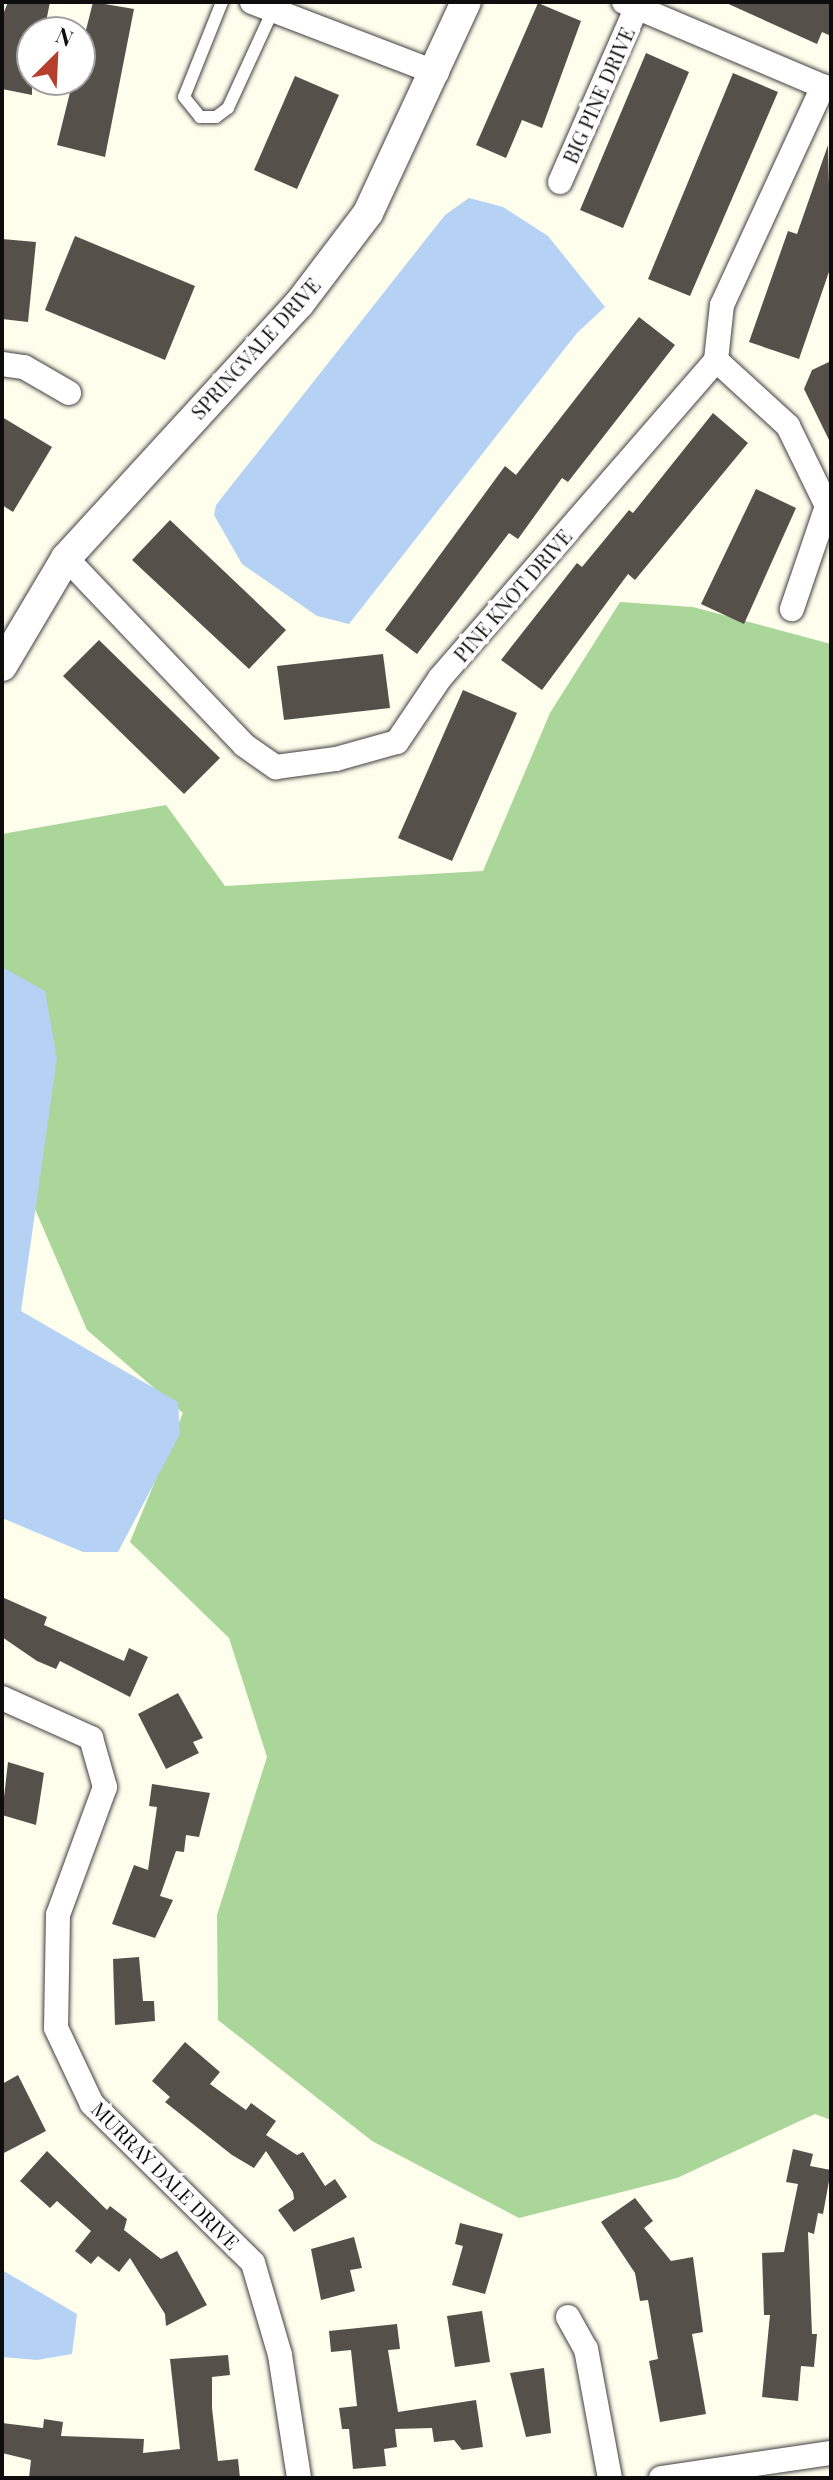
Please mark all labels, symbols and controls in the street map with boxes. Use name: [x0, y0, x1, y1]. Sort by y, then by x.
north arrow: [16, 16, 96, 96]
text: N: [52, 19, 78, 53]
street label: BIG PINE DRIVE: [557, 23, 639, 167]
street label: SPRINGVALE DRIVE: [185, 273, 325, 423]
street label: PINE KNOT DRIVE: [448, 524, 576, 666]
street label: MURRAY DALE DRIVE: [87, 2096, 245, 2254]

